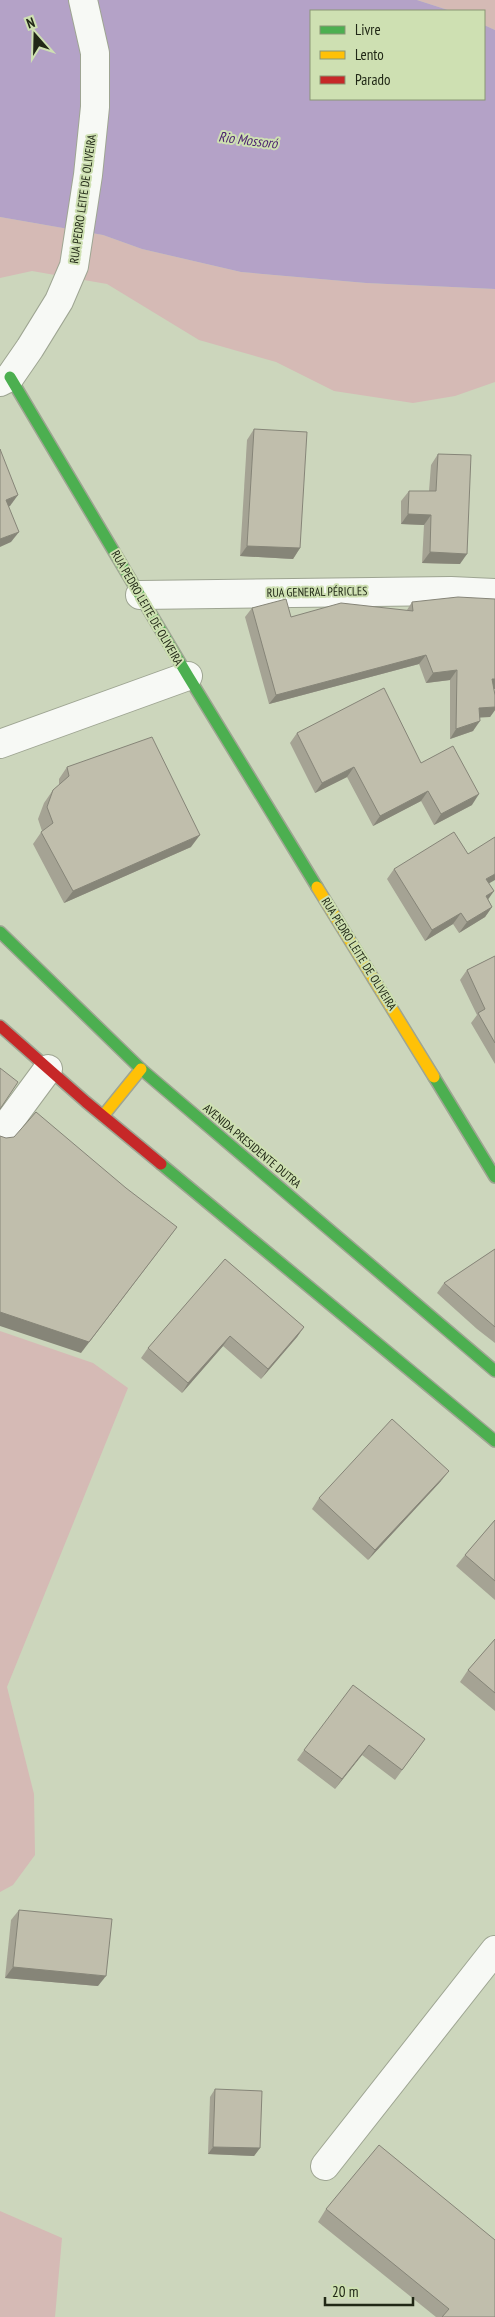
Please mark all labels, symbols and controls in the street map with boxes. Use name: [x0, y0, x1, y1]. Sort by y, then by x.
north arrow: [10, 10, 60, 60]
legend: [310, 10, 485, 100]
text: N: [24, 13, 37, 33]
text: Livre: [355, 20, 381, 39]
text: Lento: [355, 45, 384, 64]
text: Parado: [355, 70, 390, 89]
water label: Rio Mossoró: [218, 127, 279, 153]
street label: RUA PEDRO LEITE DE OLIVEIRA: [66, 133, 99, 264]
street label: RUA PEDRO LEITE DE OLIVEIRA: [108, 548, 187, 668]
street label: RUA GENERAL PÉRICLES: [267, 583, 367, 600]
street label: RUA PEDRO LEITE DE OLIVEIRA: [319, 895, 400, 1013]
street label: AVENIDA PRESIDENTE DUTRA: [200, 1100, 305, 1191]
scale bar: [325, 2274, 412, 2306]
text: 20 m: [332, 2282, 358, 2301]

